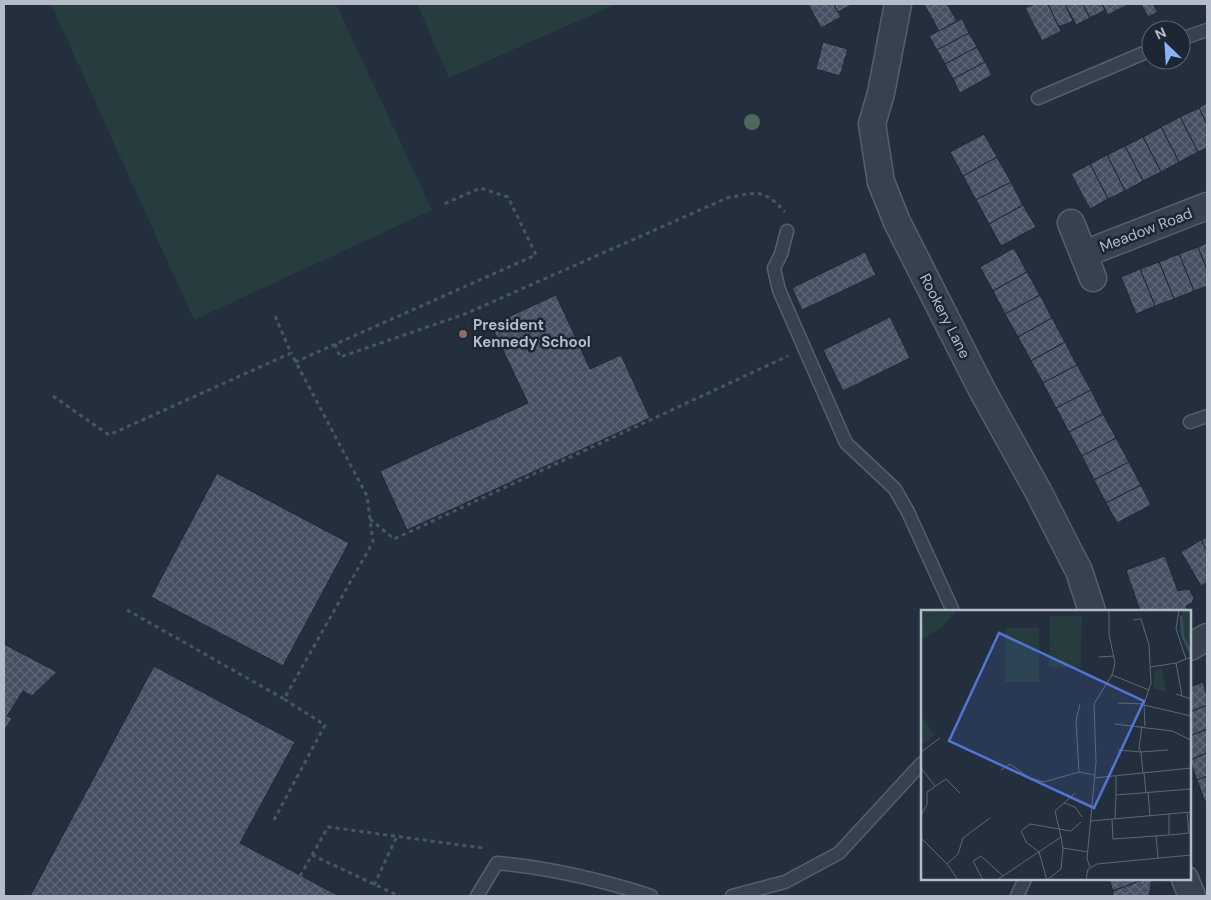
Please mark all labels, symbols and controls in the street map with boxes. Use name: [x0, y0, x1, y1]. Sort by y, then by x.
north arrow: [1141, 20, 1191, 70]
text: N: [1152, 23, 1169, 44]
street label: Meadow Road: [1097, 203, 1195, 257]
street label: Rookery Lane: [915, 270, 975, 362]
place label: President Kennedy School: [473, 315, 591, 352]
marker: President Kennedy School: [457, 328, 469, 340]
inset map: [921, 610, 1191, 880]

